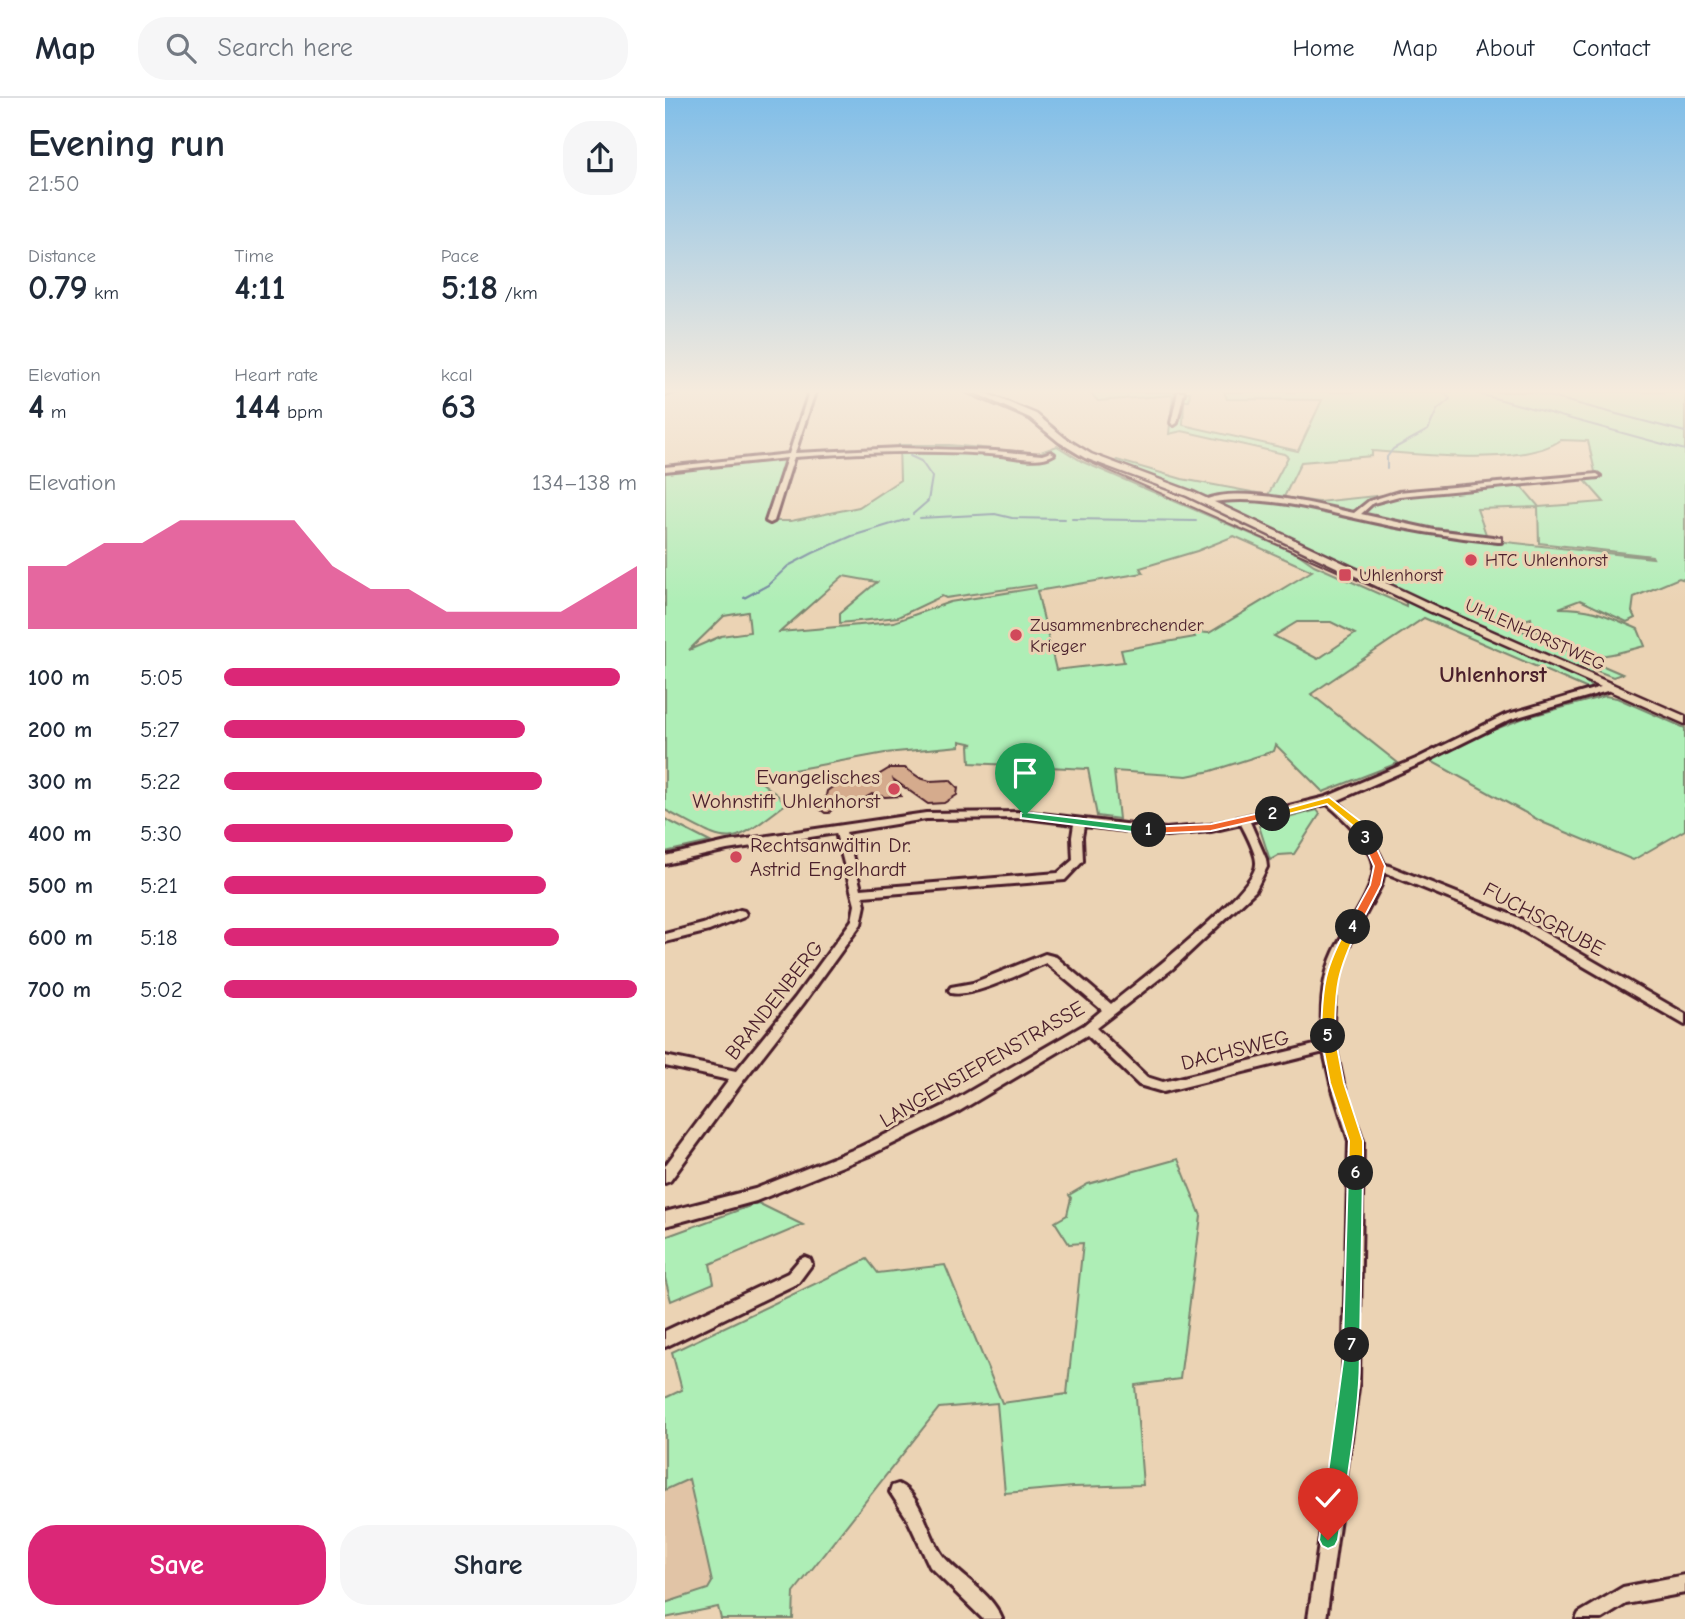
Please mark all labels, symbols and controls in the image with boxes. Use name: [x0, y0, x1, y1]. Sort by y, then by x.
search box: [138, 17, 628, 80]
text: Map: [35, 29, 96, 67]
icon: search: [162, 29, 200, 67]
text: Search here: [218, 33, 353, 63]
text: Home: [1293, 34, 1354, 62]
text: Map: [1392, 34, 1438, 62]
text: About: [1476, 34, 1534, 62]
text: Contact: [1572, 34, 1650, 62]
button: share: [563, 121, 637, 195]
text: Evening run: [28, 122, 225, 166]
text: 21:50: [28, 170, 80, 197]
text: Distance: [28, 245, 96, 267]
text: Time: [234, 245, 274, 267]
text: Pace: [441, 245, 479, 267]
text: 0.79: [28, 267, 88, 308]
text: 4:11: [234, 267, 286, 308]
text: 5:18: [441, 267, 498, 308]
text: km: [88, 282, 119, 304]
text: /km: [498, 282, 538, 304]
text: Elevation: [28, 364, 101, 386]
text: Heart rate: [234, 364, 318, 386]
text: kcal: [441, 364, 473, 386]
text: 4: [28, 386, 44, 427]
text: 144: [234, 386, 281, 427]
text: 63: [441, 386, 476, 427]
text: m: [44, 401, 66, 423]
text: bpm: [281, 401, 323, 423]
text: Elevation: [28, 469, 116, 496]
text: 134–138 m: [532, 469, 637, 496]
place label: HTC Uhlenhorst: [1485, 550, 1608, 571]
marker: HTC Uhlenhorst: [1463, 552, 1479, 568]
place label: Uhlenhorst: [1359, 565, 1444, 586]
marker: Uhlenhorst: [1337, 567, 1353, 583]
street label: UHLENHORSTWEG: [1462, 595, 1608, 675]
place label: Zusammenbrechender Krieger: [1030, 615, 1204, 657]
marker: Zusammenbrechender Krieger: [1008, 627, 1024, 643]
district label: Uhlenhorst: [1439, 661, 1547, 688]
text: 100 m: [28, 664, 90, 691]
text: 5:05: [140, 664, 183, 691]
text: 200 m: [28, 716, 92, 743]
text: 5:27: [140, 716, 180, 743]
pin: [995, 743, 1055, 815]
icon: arrive: [1006, 754, 1044, 792]
place label: Evangelisches Wohnstift Uhlenhorst: [692, 765, 881, 813]
text: 300 m: [28, 768, 92, 795]
text: 5:22: [140, 768, 181, 795]
marker: Evangelisches Wohnstift Uhlenhorst: [886, 781, 902, 797]
pin: 2: [1255, 796, 1291, 832]
text: 2: [1268, 802, 1277, 824]
pin: 1: [1131, 812, 1167, 848]
text: 1: [1145, 818, 1152, 840]
text: 400 m: [28, 820, 92, 847]
text: 5:30: [140, 820, 182, 847]
pin: 3: [1349, 820, 1383, 856]
text: 3: [1361, 826, 1370, 848]
place label: Rechtsanwältin Dr. Astrid Engelhardt: [750, 833, 911, 881]
marker: Rechtsanwältin Dr. Astrid Engelhardt: [728, 849, 744, 865]
text: 500 m: [28, 872, 93, 899]
text: 5:21: [140, 872, 178, 899]
street label: FUCHSGRUBE: [1479, 877, 1609, 961]
pin: 4: [1335, 910, 1371, 944]
text: 4: [1348, 915, 1357, 937]
text: 600 m: [28, 924, 93, 951]
text: 5:18: [140, 924, 178, 951]
street label: BRANDENBERG: [720, 936, 828, 1064]
text: 700 m: [28, 976, 91, 1003]
text: 5:02: [140, 976, 183, 1003]
street label: LANGENSIEPENSTRASSE: [876, 996, 1088, 1132]
pin: 5: [1311, 1018, 1345, 1054]
text: 5: [1322, 1024, 1333, 1046]
street label: DACHSWEG: [1178, 1025, 1292, 1075]
pin: 6: [1339, 1156, 1373, 1190]
text: 6: [1351, 1161, 1360, 1183]
pin: 7: [1335, 1328, 1369, 1362]
text: 7: [1347, 1333, 1356, 1355]
pin: [1298, 1468, 1358, 1540]
icon: check: [1309, 1479, 1347, 1517]
button: Save: [28, 1525, 326, 1605]
button: Share: [340, 1525, 637, 1605]

